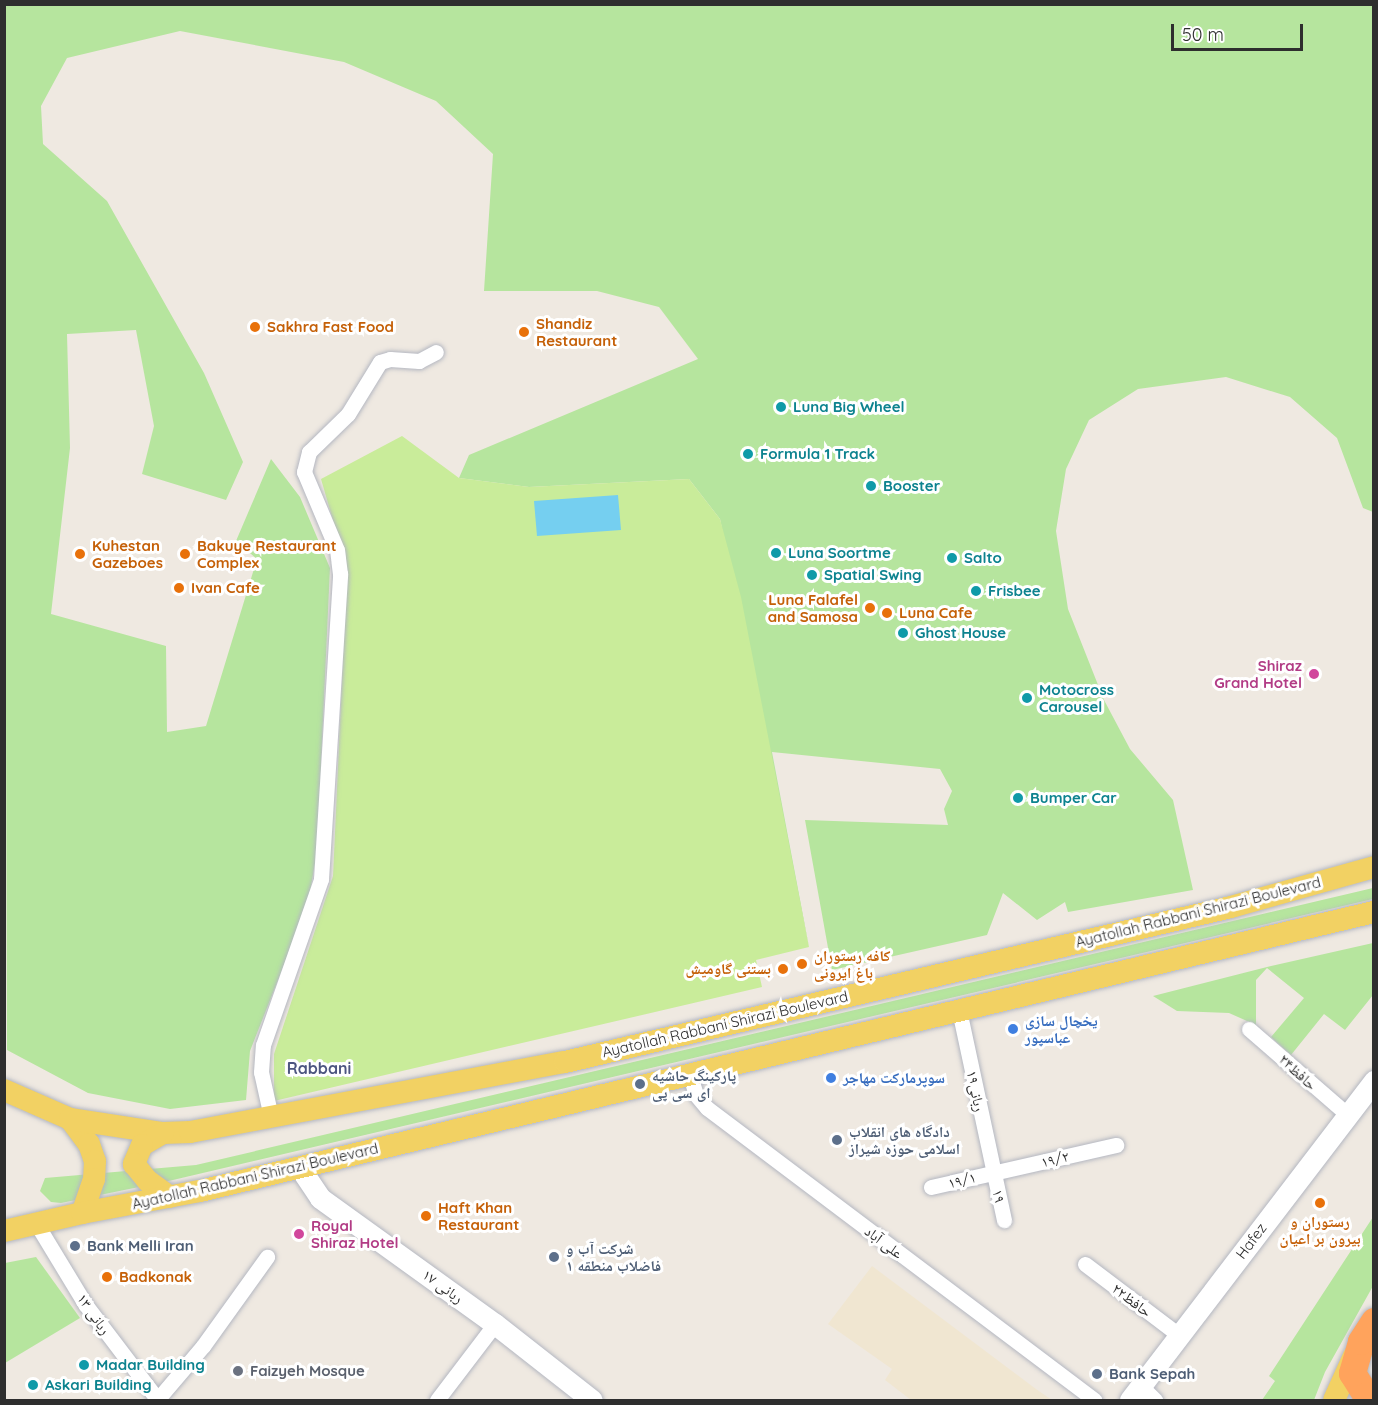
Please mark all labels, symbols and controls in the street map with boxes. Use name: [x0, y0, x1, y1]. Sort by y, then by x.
scale bar: [1174, 12, 1306, 50]
text: 50 m: [1182, 23, 1224, 46]
place label: Shandiz Restaurant: [536, 314, 617, 349]
place label: Sakhra Fast Food: [267, 318, 394, 336]
marker: Sakhra Fast Food: [248, 320, 262, 334]
marker: Shandiz Restaurant: [517, 325, 531, 339]
place label: Luna Big Wheel: [793, 398, 905, 416]
marker: Luna Big Wheel: [774, 400, 788, 414]
place label: Formula 1 Track: [760, 445, 875, 463]
marker: Formula 1 Track: [741, 447, 755, 461]
place label: Booster: [883, 477, 940, 495]
marker: Booster: [864, 479, 878, 493]
place label: Kuhestan Gazeboes: [92, 536, 163, 571]
place label: Bakuye Restaurant Complex: [197, 536, 337, 571]
place label: Luna Soortme: [788, 544, 891, 562]
marker: Luna Soortme: [769, 546, 783, 560]
marker: Kuhestan Gazeboes: [73, 547, 87, 561]
marker: Bakuye Restaurant Complex: [178, 547, 192, 561]
place label: Salto: [964, 549, 1002, 567]
marker: Salto: [945, 551, 959, 565]
place label: Spatial Swing: [824, 566, 922, 584]
marker: Spatial Swing: [805, 568, 819, 582]
place label: Ivan Cafe: [191, 579, 260, 597]
marker: Ivan Cafe: [172, 581, 186, 595]
place label: Frisbee: [988, 582, 1041, 600]
marker: Frisbee: [969, 584, 983, 598]
place label: Luna Falafel and Samosa: [768, 590, 858, 625]
marker: Luna Falafel and Samosa: [863, 601, 877, 615]
place label: Luna Cafe: [899, 604, 973, 622]
marker: Luna Cafe: [880, 606, 894, 620]
place label: Ghost House: [915, 624, 1006, 642]
marker: Ghost House: [896, 626, 910, 640]
place label: Shiraz Grand Hotel: [1214, 656, 1302, 691]
marker: Shiraz Grand Hotel: [1307, 667, 1321, 681]
place label: Motocross Carousel: [1039, 680, 1114, 715]
marker: Motocross Carousel: [1020, 691, 1034, 705]
place label: Bumper Car: [1030, 789, 1117, 807]
marker: Bumper Car: [1011, 791, 1025, 805]
street label: Ayatollah Rabbani Shirazi Boulevard: [1074, 873, 1322, 951]
place label: کافه رستوران باغ ایرونی: [814, 946, 890, 981]
marker: کافه رستوران باغ ایرونی: [795, 957, 809, 971]
place label: بستنی گاومیش: [686, 960, 771, 978]
marker: بستنی گاومیش: [776, 962, 790, 976]
street label: Ayatollah Rabbani Shirazi Boulevard: [600, 987, 850, 1061]
place label: یخچال سازی عباسپور: [1025, 1011, 1098, 1046]
marker: یخچال سازی عباسپور: [1006, 1022, 1020, 1036]
street label: حافظ۲۴: [1275, 1050, 1321, 1094]
district label: Rabbani: [287, 1058, 351, 1078]
place label: پارکینگ حاشیه ای سی پی: [652, 1066, 736, 1101]
place label: سوپرمارکت مهاجر: [843, 1069, 945, 1087]
street label: ربانی۱۹: [963, 1069, 989, 1113]
marker: سوپرمارکت مهاجر: [824, 1071, 838, 1085]
marker: پارکینگ حاشیه ای سی پی: [633, 1077, 647, 1091]
place label: دادگاه های انقلاب اسلامی حوزه شیراز: [849, 1122, 960, 1157]
marker: دادگاه های انقلاب اسلامی حوزه شیراز: [830, 1133, 844, 1147]
street label: Ayatollah Rabbani Shirazi Boulevard: [130, 1139, 380, 1213]
street label: ۱۹/۲: [1039, 1147, 1071, 1171]
street label: ۱۹/۱: [946, 1168, 978, 1192]
street label: ۱۹: [989, 1188, 1009, 1204]
marker: رستوران و بیرون بر اعيان: [1313, 1196, 1327, 1210]
place label: Haft Khan Restaurant: [438, 1198, 519, 1233]
marker: Haft Khan Restaurant: [419, 1209, 433, 1223]
place label: رستوران و بیرون بر اعيان: [1279, 1212, 1361, 1247]
place label: Royal Shiraz Hotel: [311, 1216, 399, 1251]
street label: Hafez: [1232, 1219, 1270, 1263]
street label: علی آباد: [861, 1222, 907, 1262]
marker: Royal Shiraz Hotel: [292, 1227, 306, 1241]
place label: Bank Melli Iran: [87, 1237, 194, 1255]
marker: Bank Melli Iran: [68, 1239, 82, 1253]
place label: شرکت آب و فاضلاب منطقه ۱: [566, 1239, 661, 1274]
marker: شرکت آب و فاضلاب منطقه ۱: [547, 1250, 561, 1264]
street label: ربانی ۱۷: [419, 1265, 467, 1307]
place label: Badkonak: [119, 1268, 192, 1286]
marker: Badkonak: [100, 1270, 114, 1284]
street label: حافظ۲۲: [1109, 1279, 1155, 1321]
street label: ربانی ۱۳: [74, 1290, 114, 1338]
place label: Madar Building: [96, 1356, 205, 1374]
marker: Madar Building: [77, 1358, 91, 1372]
place label: Faizyeh Mosque: [250, 1362, 365, 1380]
marker: Faizyeh Mosque: [231, 1364, 245, 1378]
place label: Bank Sepah: [1109, 1365, 1195, 1383]
marker: Bank Sepah: [1090, 1367, 1104, 1381]
place label: Askari Building: [45, 1376, 151, 1394]
marker: Askari Building: [26, 1378, 40, 1392]

